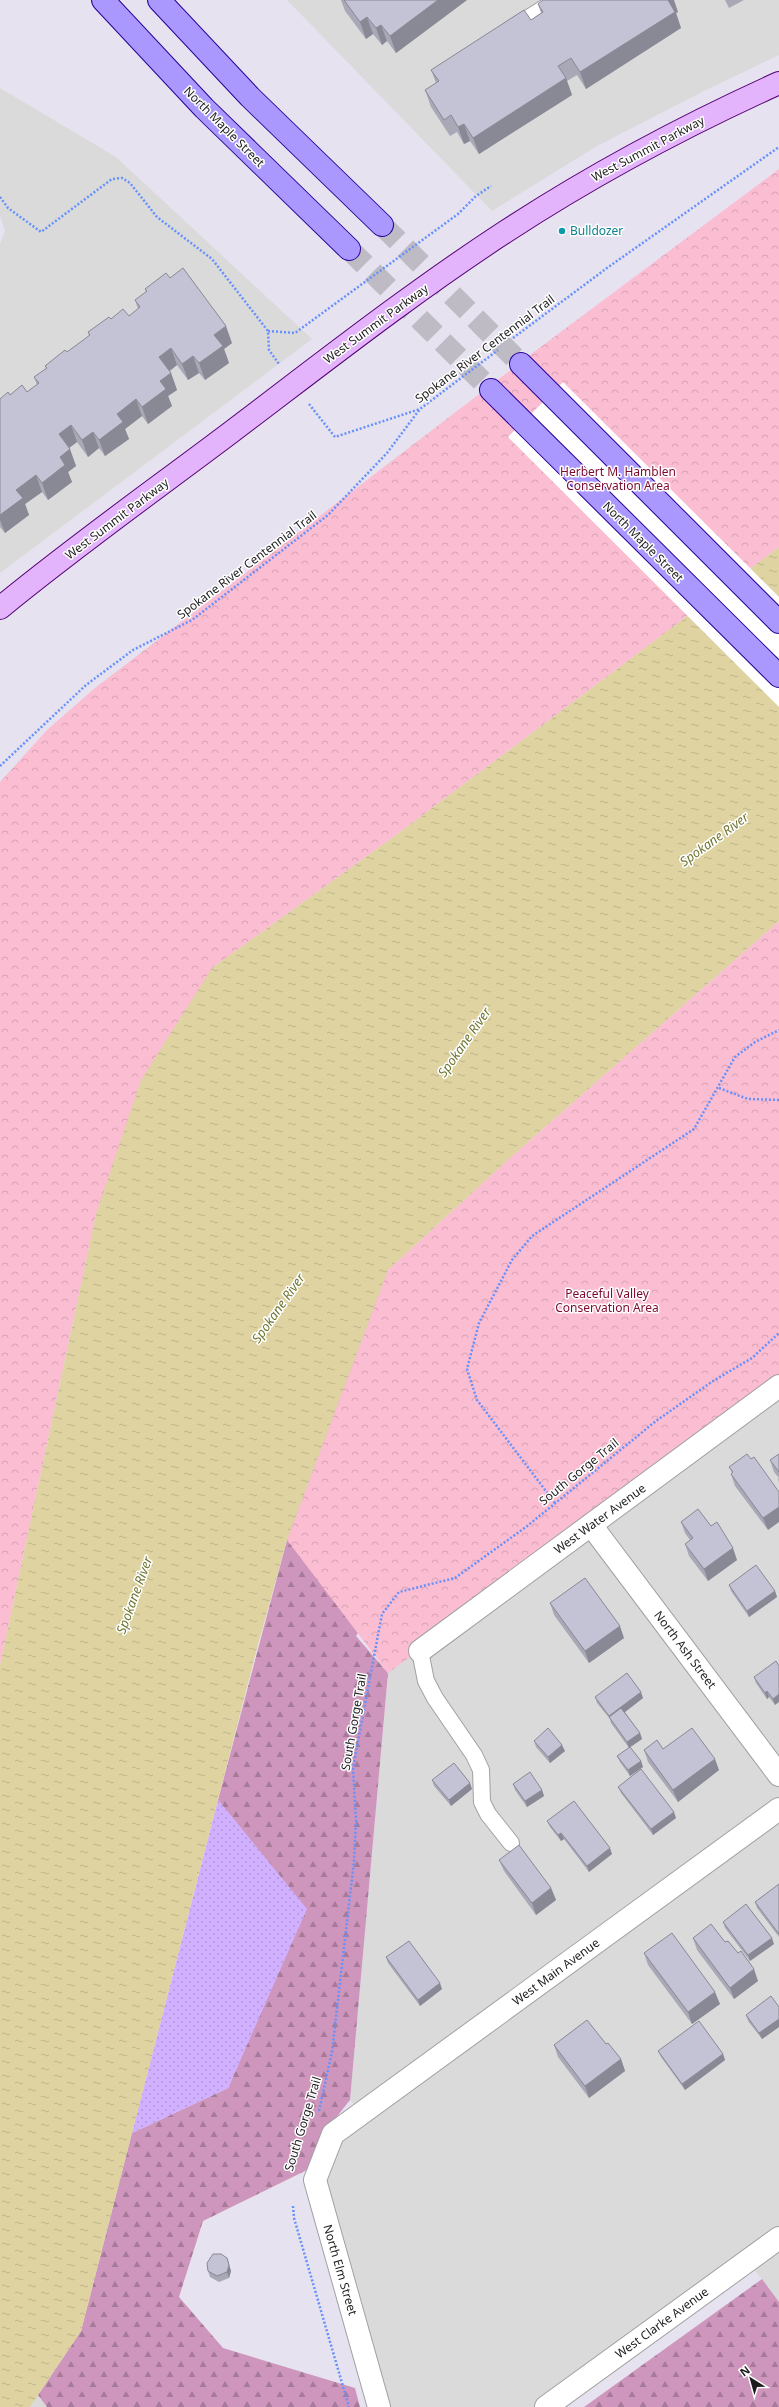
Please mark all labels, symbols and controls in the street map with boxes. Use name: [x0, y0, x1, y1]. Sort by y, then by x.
street label: North Maple Street: [180, 83, 269, 171]
street label: West Summit Parkway: [588, 111, 708, 186]
place label: Bulldozer: [570, 222, 623, 239]
marker: Bulldozer: [557, 226, 567, 236]
street label: West Summit Parkway: [320, 279, 432, 367]
street label: Spokane River Centennial Trail: [411, 290, 558, 407]
park label: Herbert M. Hamblen Conservation Area: [560, 463, 676, 494]
street label: West Summit Parkway: [61, 474, 173, 563]
street label: North Maple Street: [599, 498, 688, 586]
street label: Spokane River Centennial Trail: [173, 506, 320, 623]
water label: Spokane River: [676, 807, 753, 870]
water label: Spokane River: [433, 1003, 495, 1080]
water label: Spokane River: [247, 1269, 309, 1346]
park label: Peaceful Valley Conservation Area: [555, 1285, 659, 1316]
street label: South Gorge Trail: [535, 1434, 622, 1509]
street label: West Water Avenue: [550, 1479, 649, 1558]
water label: Spokane River: [112, 1553, 157, 1636]
street label: North Ash Street: [650, 1607, 721, 1693]
street label: South Gorge Trail: [337, 1672, 370, 1772]
street label: West Main Avenue: [509, 1934, 603, 2009]
street label: South Gorge Trail: [280, 2075, 325, 2173]
street label: North Elm Street: [319, 2222, 362, 2318]
street label: West Clarke Avenue: [612, 2283, 712, 2362]
north arrow: [731, 2359, 771, 2399]
text: N: [737, 2362, 753, 2379]

